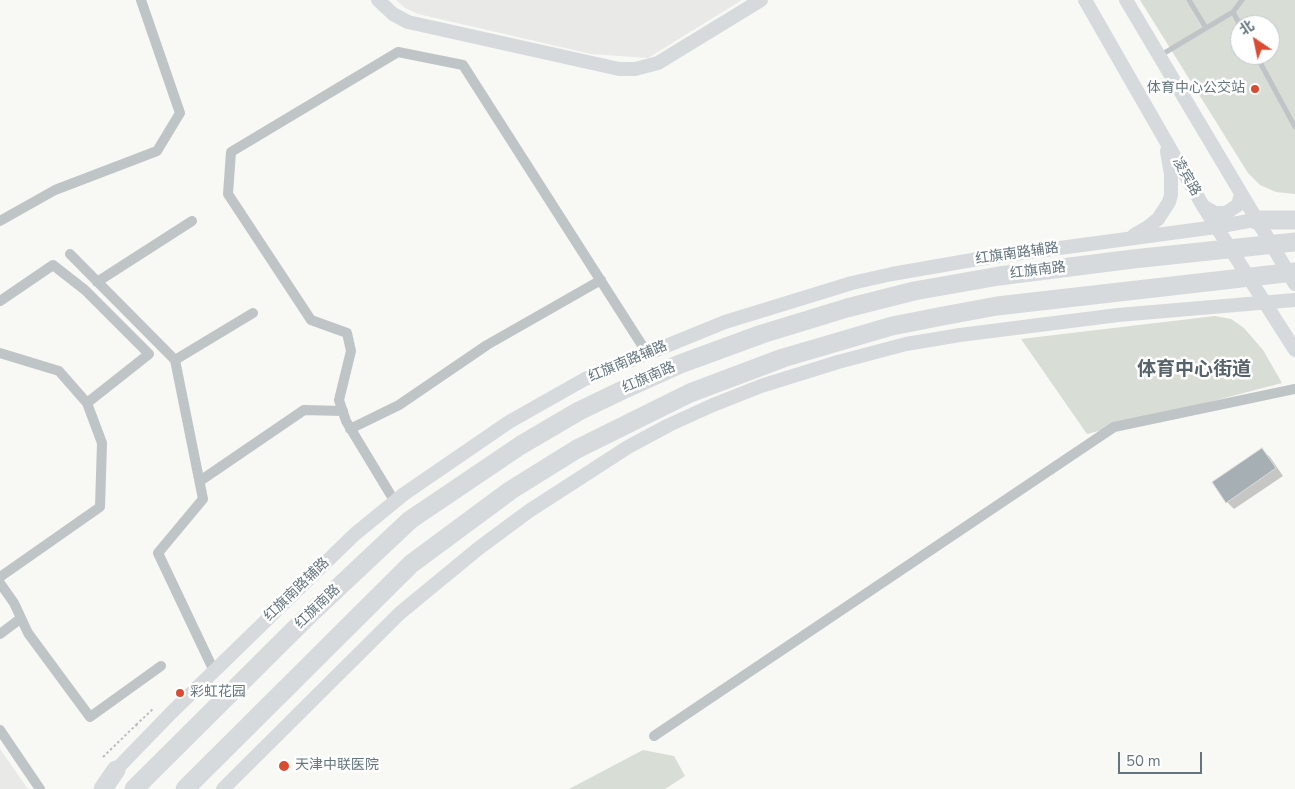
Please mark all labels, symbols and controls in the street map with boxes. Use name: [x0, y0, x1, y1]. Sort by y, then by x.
north arrow: [1230, 15, 1280, 65]
text: 北: [1236, 16, 1258, 40]
place label: 体育中心公交站: [1147, 81, 1245, 97]
marker: 体育中心公交站: [1249, 83, 1261, 95]
street label: 凌宾路: [1168, 155, 1204, 199]
street label: 红旗南路辅路: [974, 240, 1060, 268]
street label: 红旗南路: [1009, 259, 1067, 283]
street label: 红旗南路辅路: [586, 338, 670, 386]
street label: 红旗南路: [620, 359, 678, 397]
district label: 体育中心街道: [1137, 359, 1251, 381]
street label: 红旗南路辅路: [261, 555, 333, 625]
street label: 红旗南路: [292, 582, 344, 632]
place label: 彩虹花园: [190, 685, 246, 701]
marker: 彩虹花园: [174, 687, 186, 699]
scale bar: [1120, 742, 1204, 774]
text: 50 m: [1126, 751, 1161, 771]
place label: 天津中联医院: [295, 758, 379, 774]
marker: 天津中联医院: [277, 759, 291, 773]

